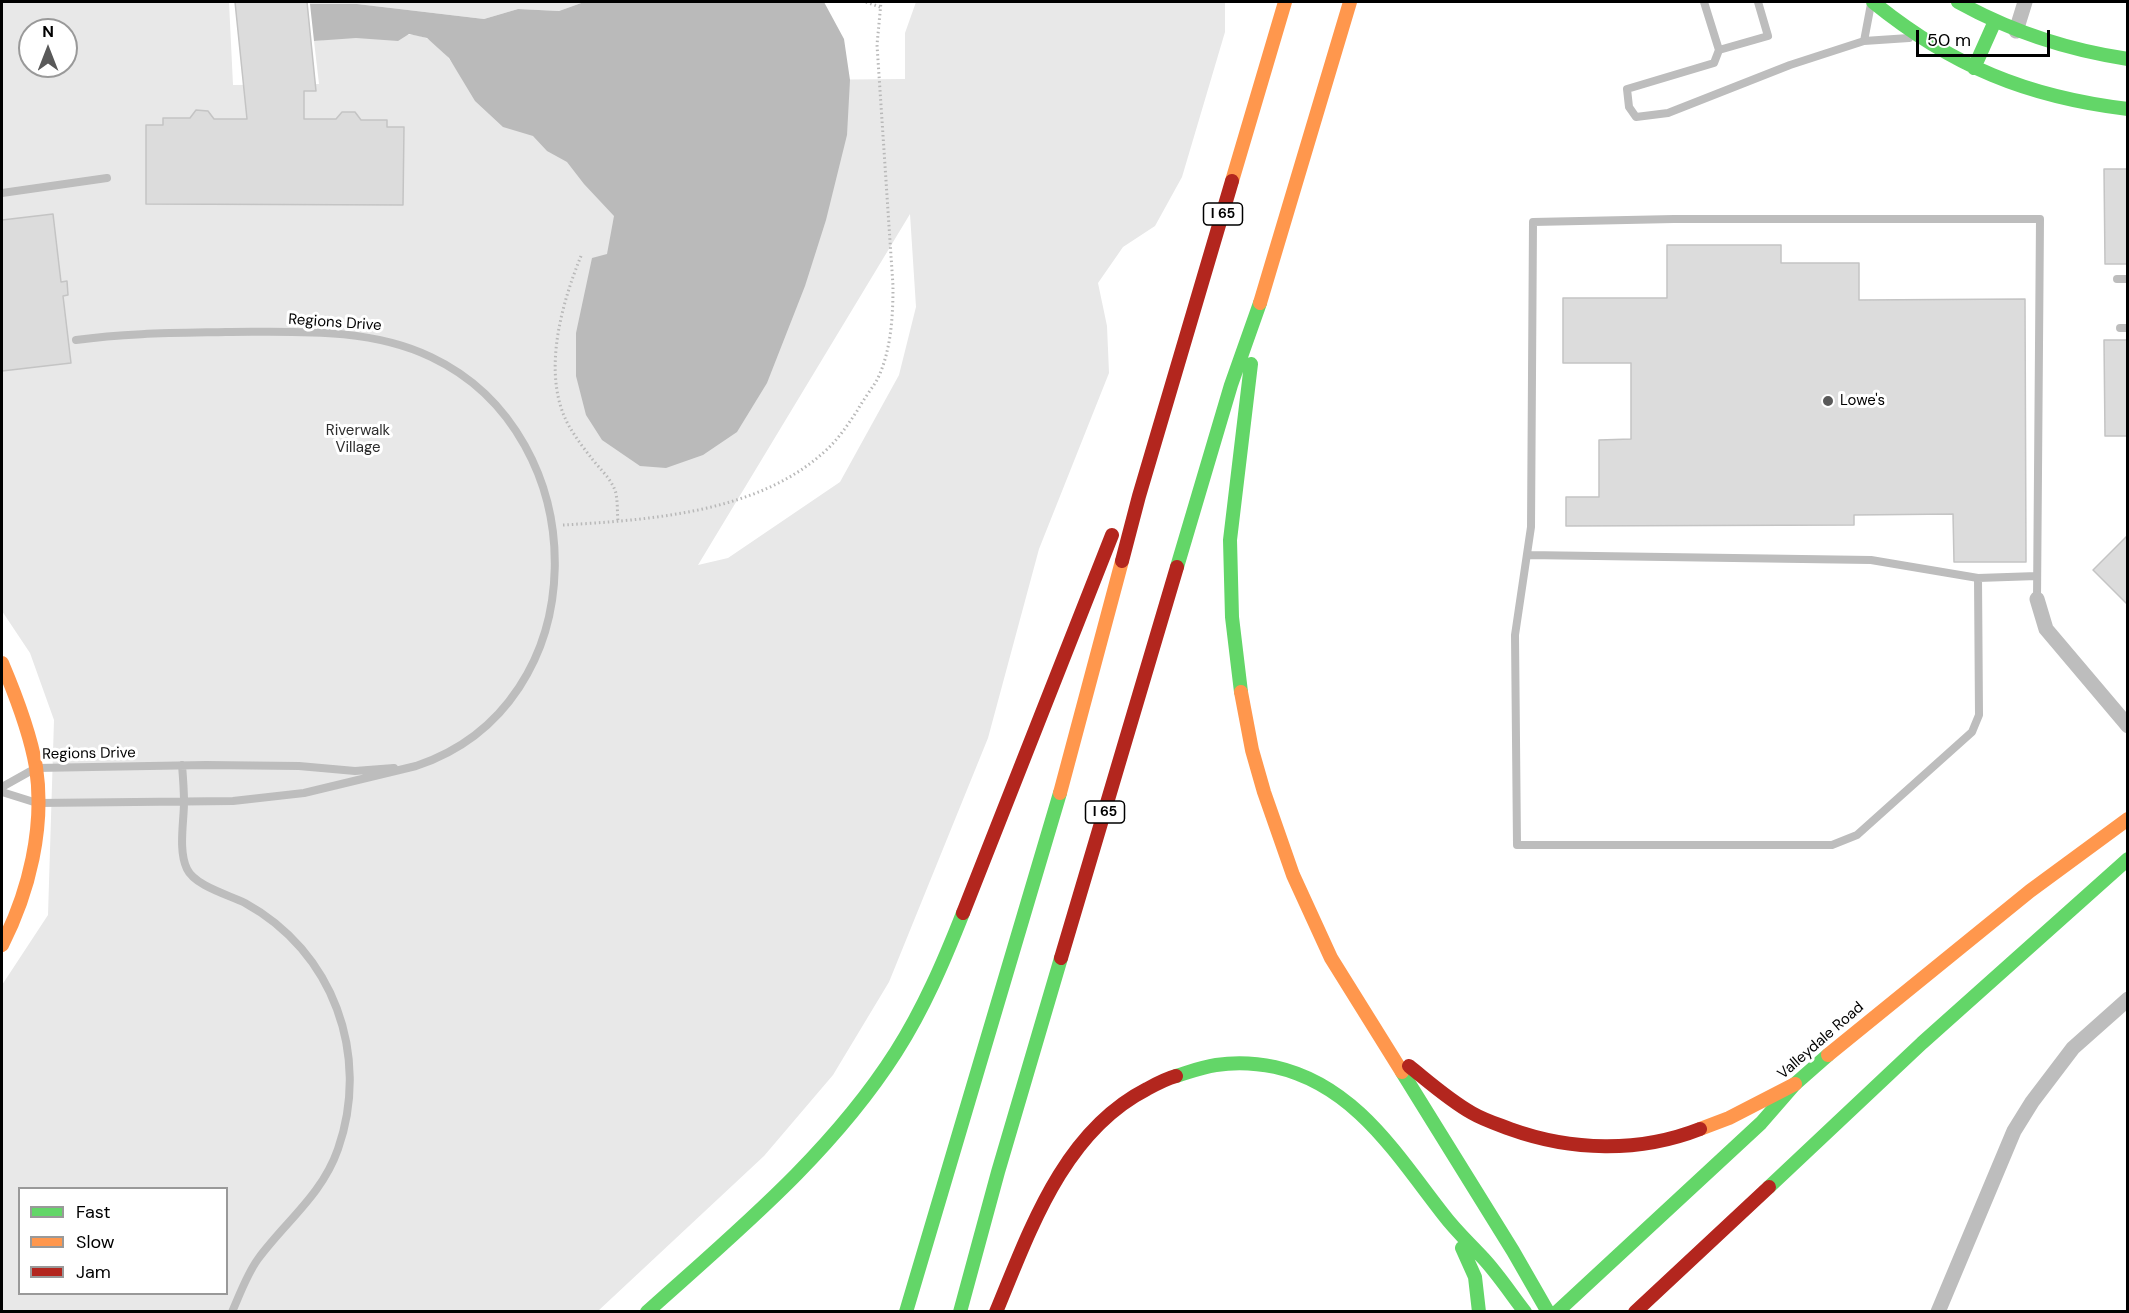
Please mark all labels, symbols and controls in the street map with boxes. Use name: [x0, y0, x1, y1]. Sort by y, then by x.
north arrow: [18, 18, 78, 78]
scale bar: [1919, 18, 2052, 56]
text: N: [42, 21, 54, 42]
text: 50 m: [1927, 28, 1971, 52]
road number: I 65: [1204, 203, 1242, 225]
street label: Regions Drive: [288, 311, 382, 335]
place label: Lowe's: [1840, 392, 1885, 410]
marker: Lowe's: [1821, 394, 1835, 408]
park label: Riverwalk Village: [326, 422, 390, 457]
street label: Regions Drive: [42, 744, 136, 764]
road number: I 65: [1086, 801, 1124, 823]
street label: Valleydale Road: [1774, 999, 1868, 1083]
legend: [18, 1187, 228, 1295]
text: Fast: [76, 1200, 111, 1224]
text: Slow: [76, 1230, 115, 1254]
text: Jam: [76, 1260, 111, 1284]

